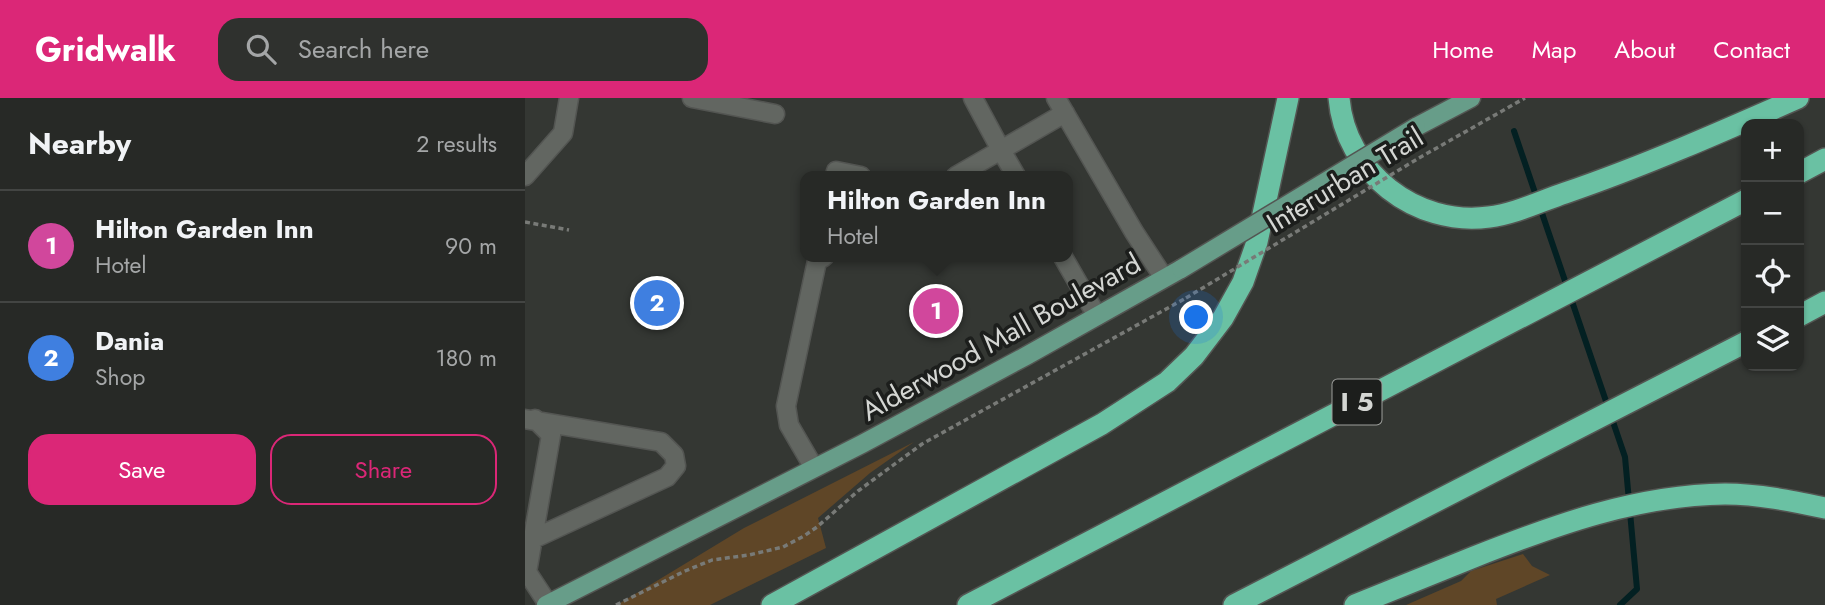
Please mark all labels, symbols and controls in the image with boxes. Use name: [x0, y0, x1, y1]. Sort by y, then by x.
search box: [218, 18, 708, 81]
text: Gridwalk: [35, 26, 176, 73]
icon: search: [242, 30, 280, 68]
text: Search here: [298, 30, 429, 68]
text: Home: [1432, 32, 1494, 67]
text: Map: [1532, 32, 1576, 67]
text: About: [1614, 32, 1675, 67]
text: Contact: [1713, 32, 1790, 67]
street label: Interurban Trail: [1259, 117, 1431, 243]
map controls: [1741, 119, 1804, 371]
button: +: [1741, 119, 1804, 182]
text: Nearby: [28, 122, 131, 165]
text: 2 results: [416, 127, 497, 161]
popup: [800, 171, 1073, 262]
text: Hilton Garden Inn: [827, 181, 1046, 219]
button: −: [1741, 182, 1804, 245]
text: Hilton Garden Inn: [95, 210, 314, 248]
text: Hotel: [827, 219, 879, 253]
text: 1: [45, 229, 57, 263]
text: 90 m: [445, 229, 497, 263]
street label: Alderwood Mall Boulevard: [854, 243, 1148, 431]
button: locate: [1741, 245, 1804, 308]
text: Hotel: [95, 248, 147, 282]
pin: 2: [634, 277, 680, 329]
pin: 1: [913, 285, 959, 337]
your location: [1179, 300, 1213, 334]
button: layers: [1741, 308, 1804, 371]
text: Dania: [95, 322, 164, 360]
text: 2: [43, 341, 59, 375]
text: 180 m: [435, 341, 497, 375]
text: Shop: [95, 360, 145, 394]
road number: I 5: [1333, 380, 1381, 424]
button: Save: [28, 434, 256, 505]
button: Share: [270, 434, 497, 505]

